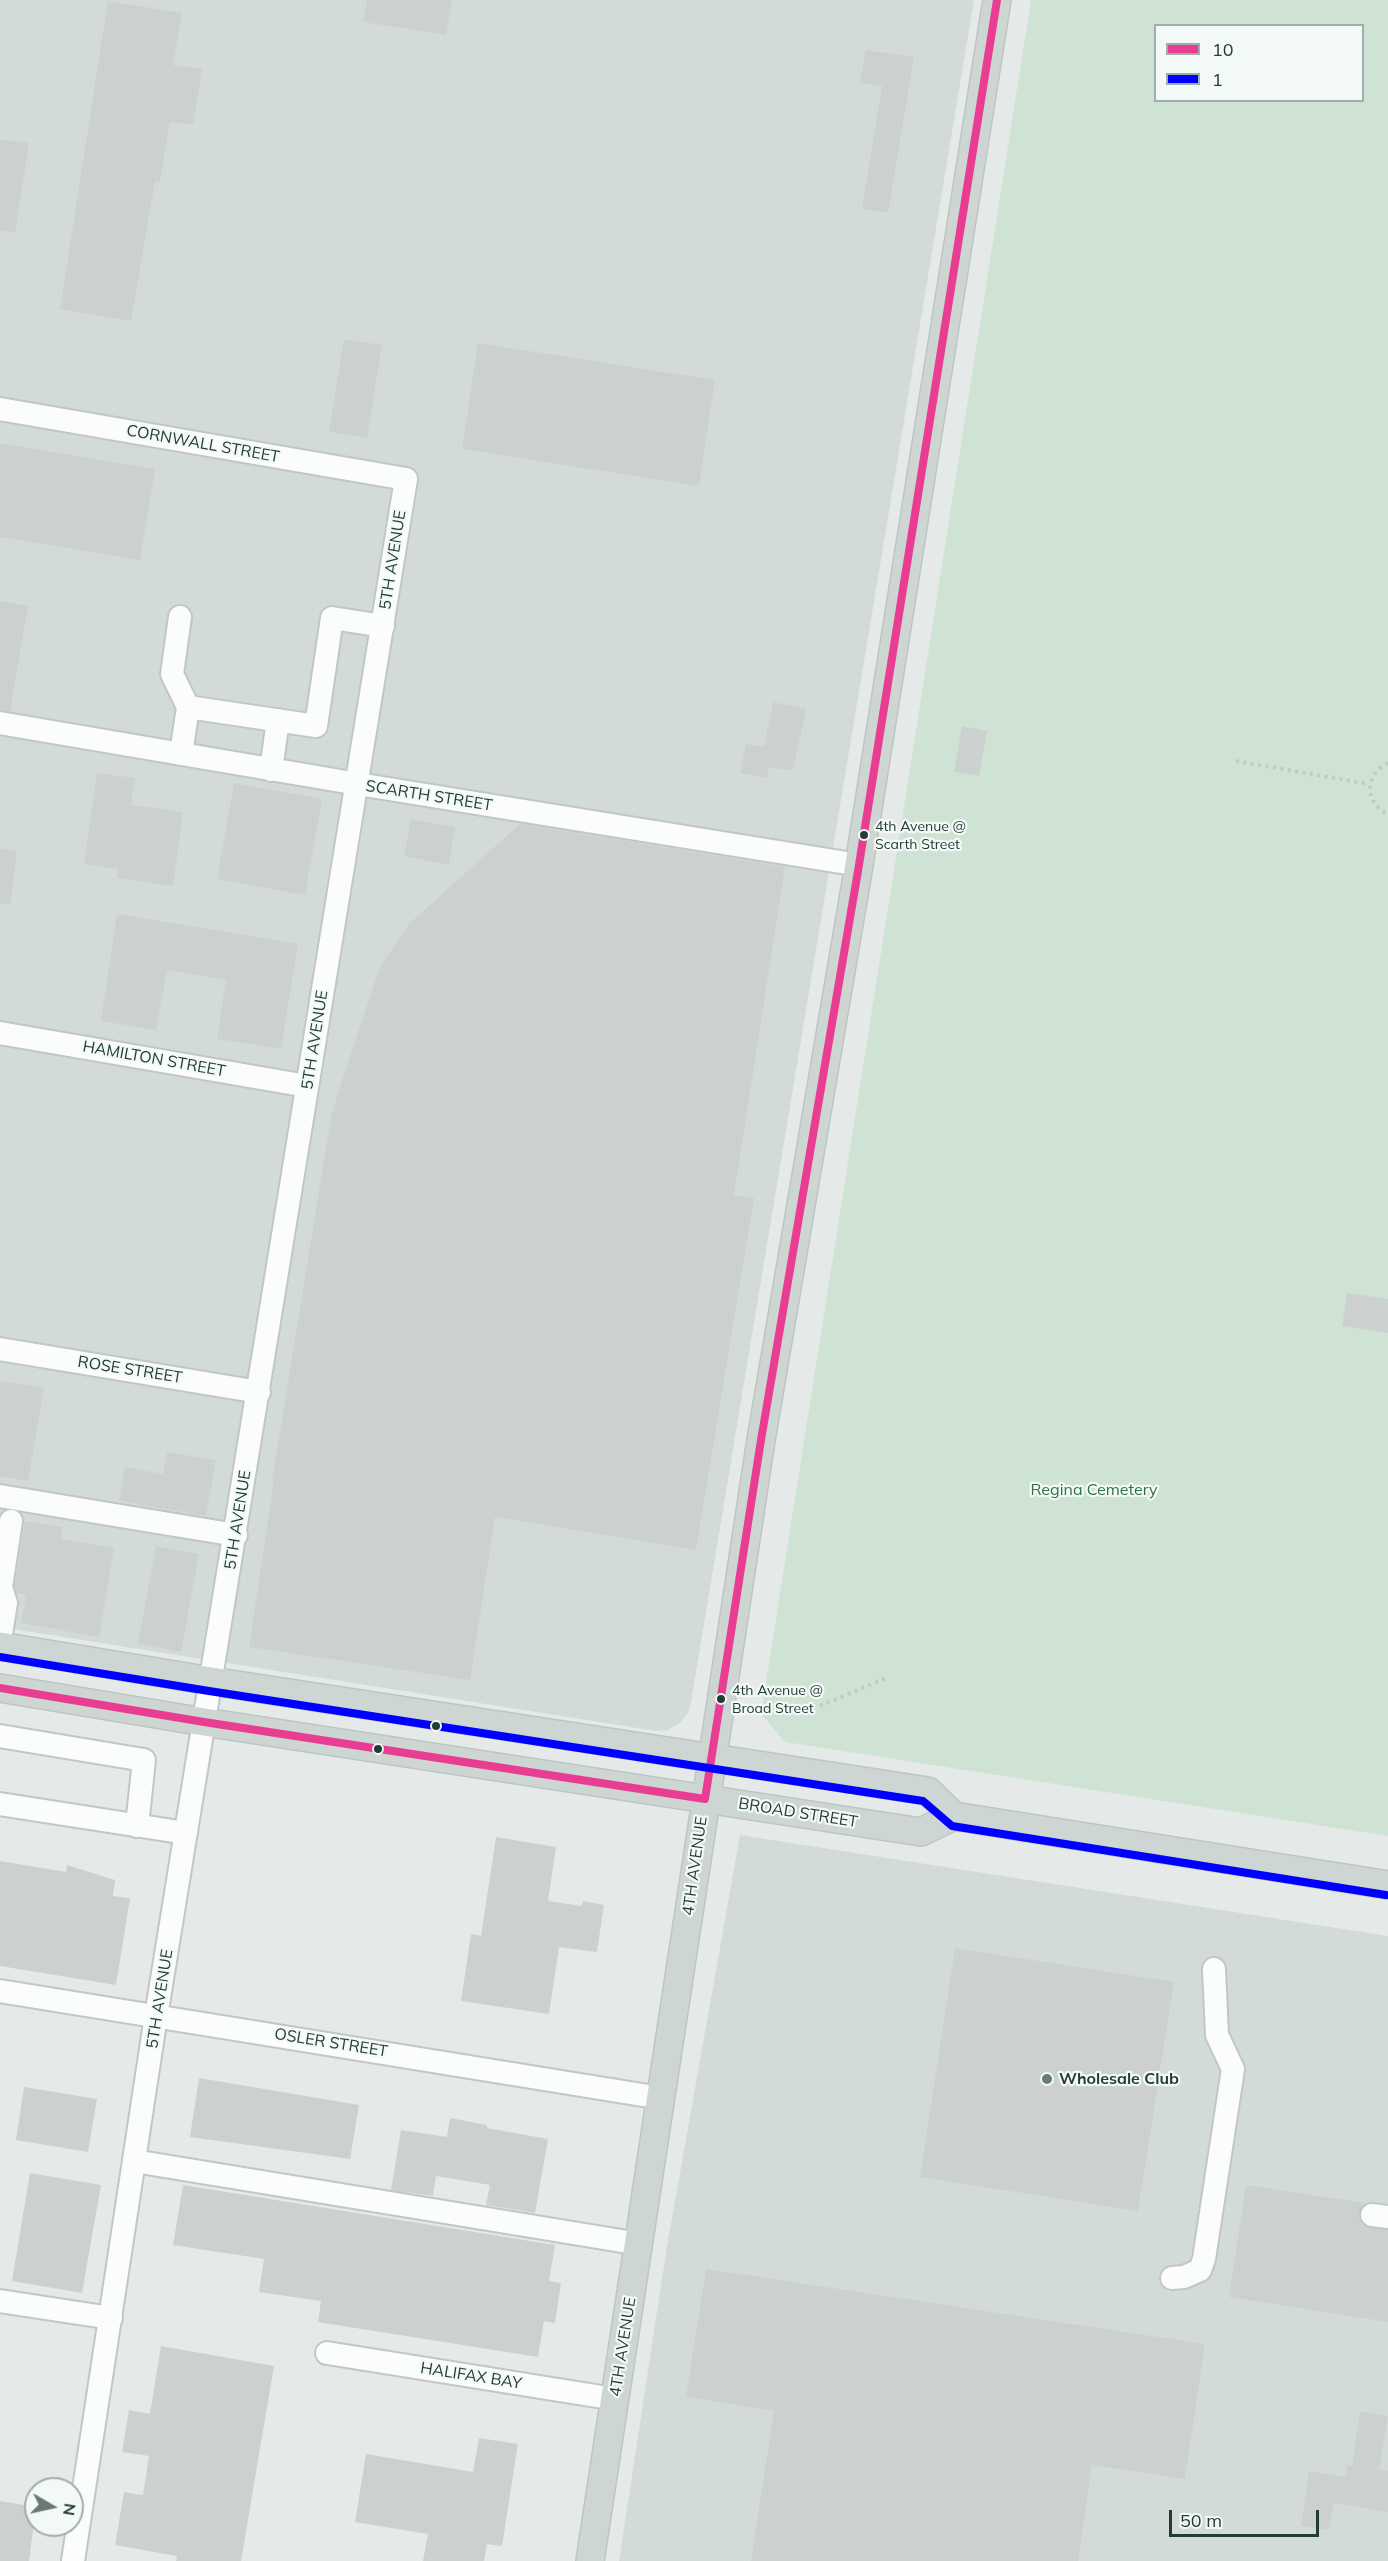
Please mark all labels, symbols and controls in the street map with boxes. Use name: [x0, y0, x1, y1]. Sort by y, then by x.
legend: [1154, 24, 1364, 102]
text: 10: [1212, 38, 1234, 61]
text: 1: [1212, 68, 1223, 91]
street label: CORNWALL STREET: [125, 421, 281, 467]
street label: 5TH AVENUE: [376, 509, 410, 611]
street label: SCARTH STREET: [364, 777, 494, 815]
place label: 4th Avenue @ Scarth Street: [875, 819, 966, 852]
marker: 4th Avenue @ Scarth Street: [858, 829, 870, 841]
street label: 5TH AVENUE: [298, 989, 332, 1091]
street label: HAMILTON STREET: [81, 1037, 227, 1081]
street label: ROSE STREET: [76, 1352, 184, 1388]
street label: 5TH AVENUE: [221, 1469, 255, 1571]
park label: Regina Cemetery: [1030, 1480, 1158, 1500]
place label: 4th Avenue @ Broad Street: [732, 1683, 823, 1715]
marker: 4th Avenue @ Broad Street: [715, 1693, 727, 1705]
unlabelled marker: [430, 1720, 442, 1732]
unlabelled marker: [372, 1743, 384, 1755]
street label: BROAD STREET: [737, 1794, 859, 1832]
street label: 4TH AVENUE: [679, 1815, 711, 1917]
street label: 5TH AVENUE: [143, 1948, 177, 2050]
street label: OSLER STREET: [273, 2025, 389, 2061]
place label: Wholesale Club: [1059, 2069, 1179, 2089]
marker: Wholesale Club: [1040, 2072, 1054, 2086]
street label: 4TH AVENUE: [606, 2296, 640, 2398]
street label: HALIFAX BAY: [419, 2359, 523, 2393]
north arrow: [24, 2477, 84, 2537]
scale bar: [1172, 2498, 1322, 2536]
text: N: [59, 2502, 81, 2517]
text: 50 m: [1180, 2509, 1222, 2532]

